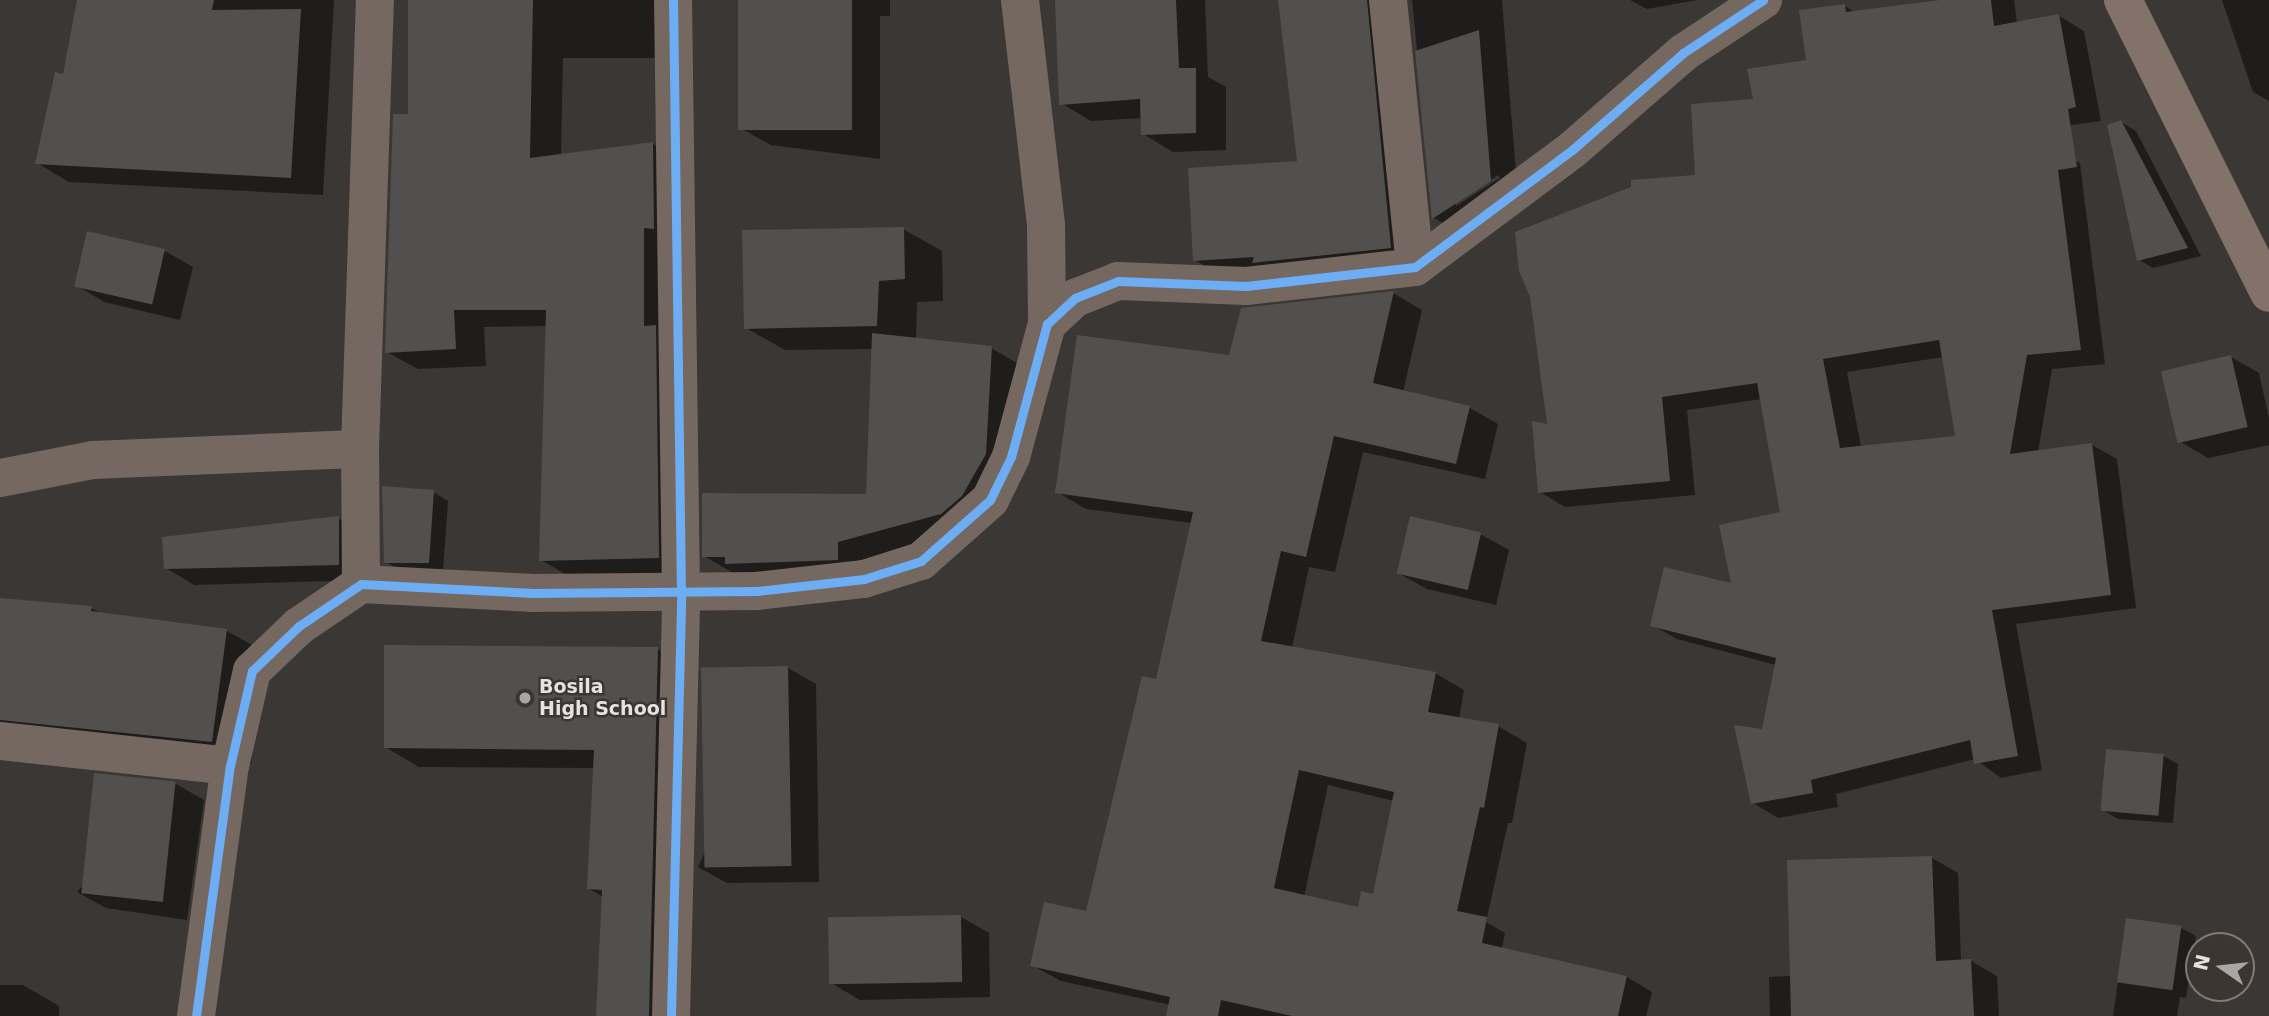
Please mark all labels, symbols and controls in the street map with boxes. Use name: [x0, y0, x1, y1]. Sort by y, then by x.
place label: Bosila High School: [539, 676, 666, 720]
marker: Bosila High School: [517, 690, 533, 706]
north arrow: [2185, 932, 2255, 1002]
text: N: [2189, 952, 2214, 973]

